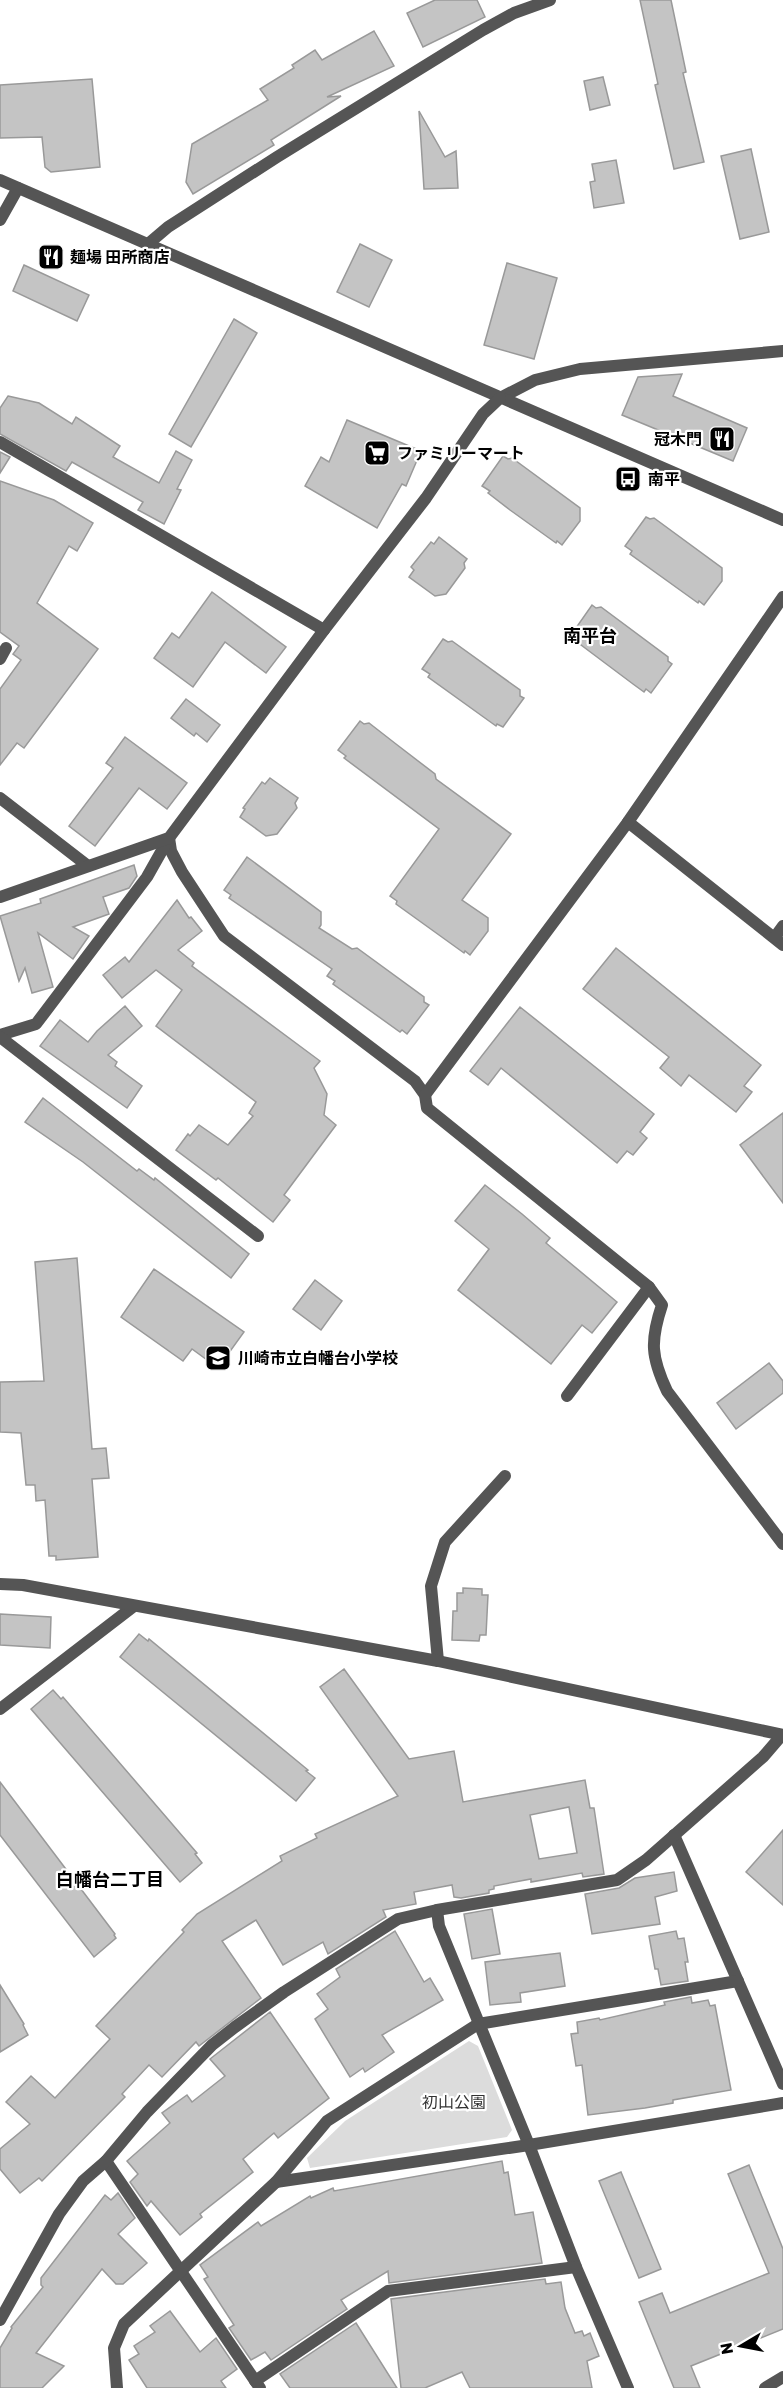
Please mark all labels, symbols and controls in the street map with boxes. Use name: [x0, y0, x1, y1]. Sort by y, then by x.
restaurant icon: 麺場 田所商店: [36, 242, 66, 272]
place label: 麺場 田所商店: [70, 248, 169, 267]
restaurant icon: 冠木門: [707, 424, 737, 454]
place label: 冠木門: [654, 430, 702, 449]
supermarket icon: ファミリーマート: [362, 438, 392, 468]
place label: ファミリーマート: [397, 444, 525, 463]
bus stop icon: 南平: [613, 464, 643, 494]
place label: 南平: [648, 470, 680, 489]
district label: 南平台: [563, 625, 617, 647]
school or university icon: 川崎市立白幡台小学校: [203, 1343, 233, 1373]
place label: 川崎市立白幡台小学校: [238, 1349, 398, 1368]
district label: 白幡台二丁目: [56, 1869, 164, 1891]
park label: 初山公園: [422, 2093, 486, 2112]
north arrow: [711, 2316, 771, 2376]
text: N: [716, 2341, 737, 2356]

